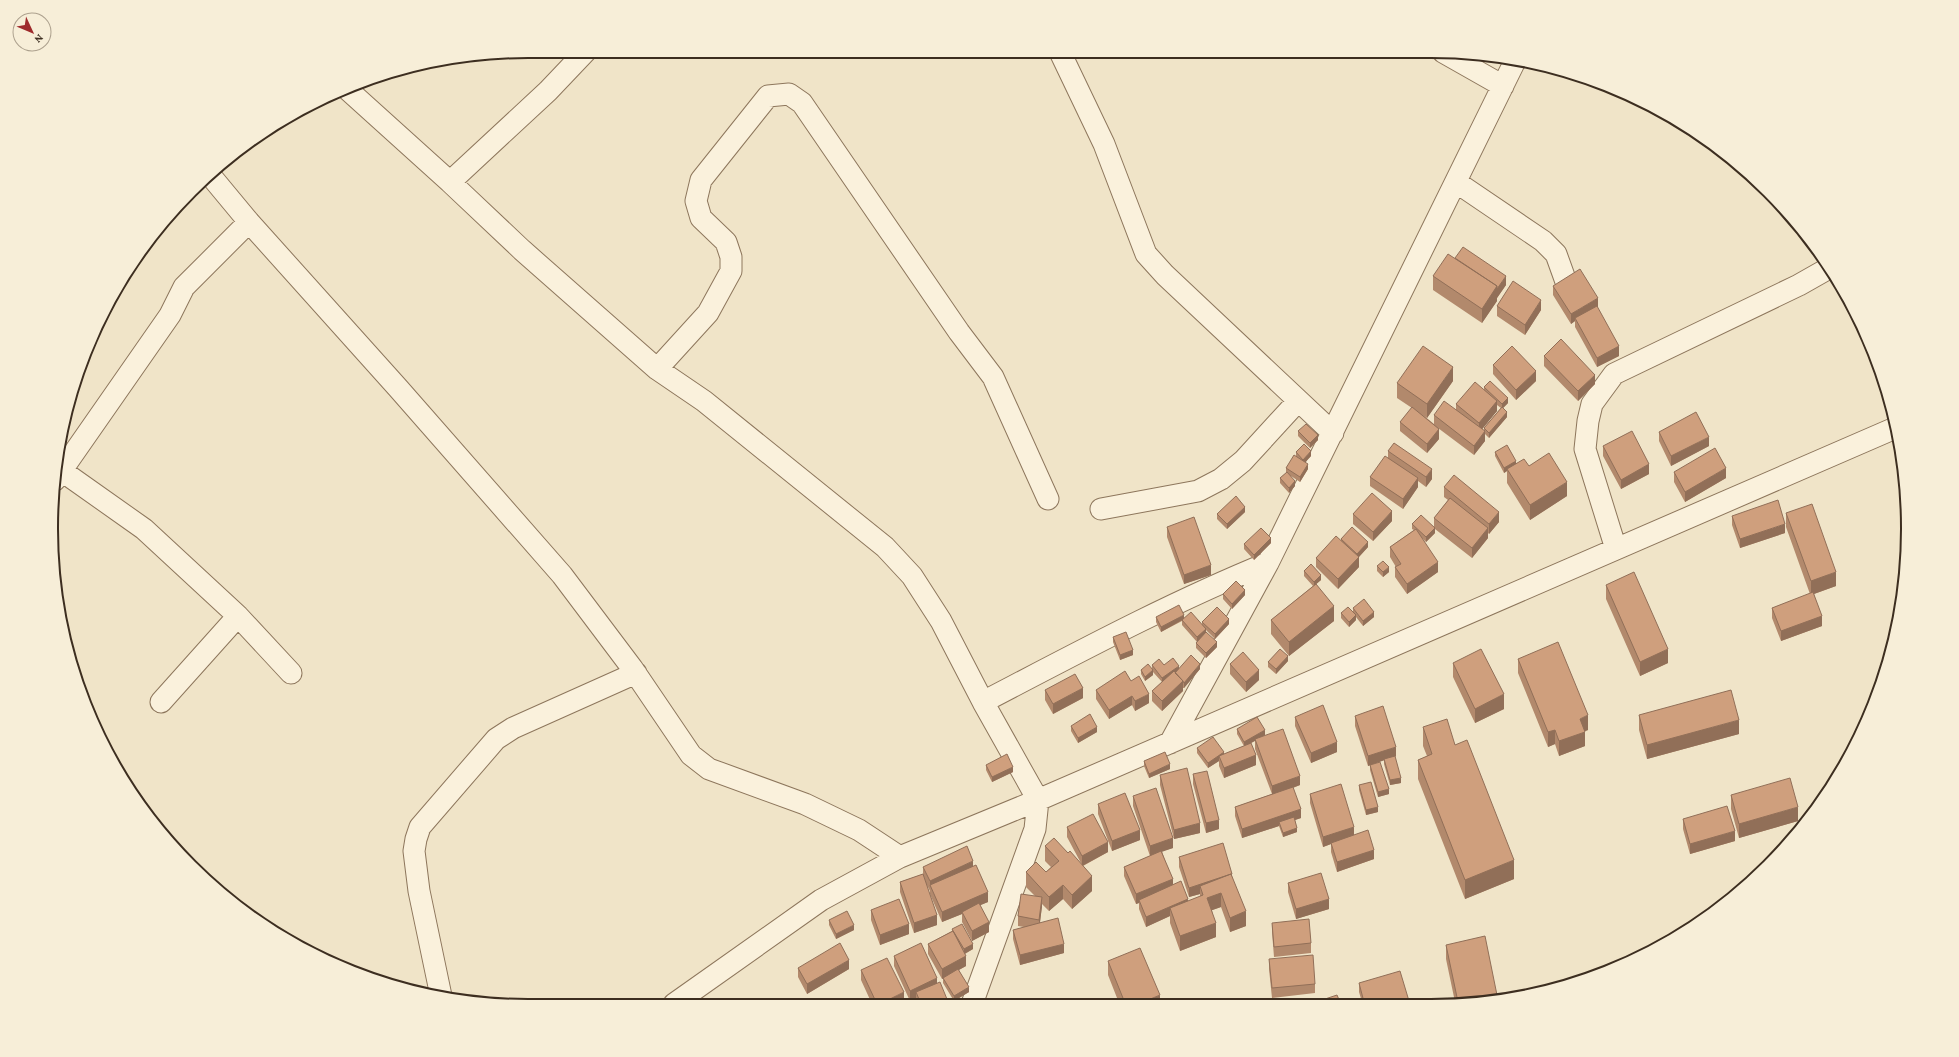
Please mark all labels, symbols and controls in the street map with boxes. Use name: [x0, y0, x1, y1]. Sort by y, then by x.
north arrow: [12, 12, 52, 52]
text: N: [32, 32, 46, 46]

